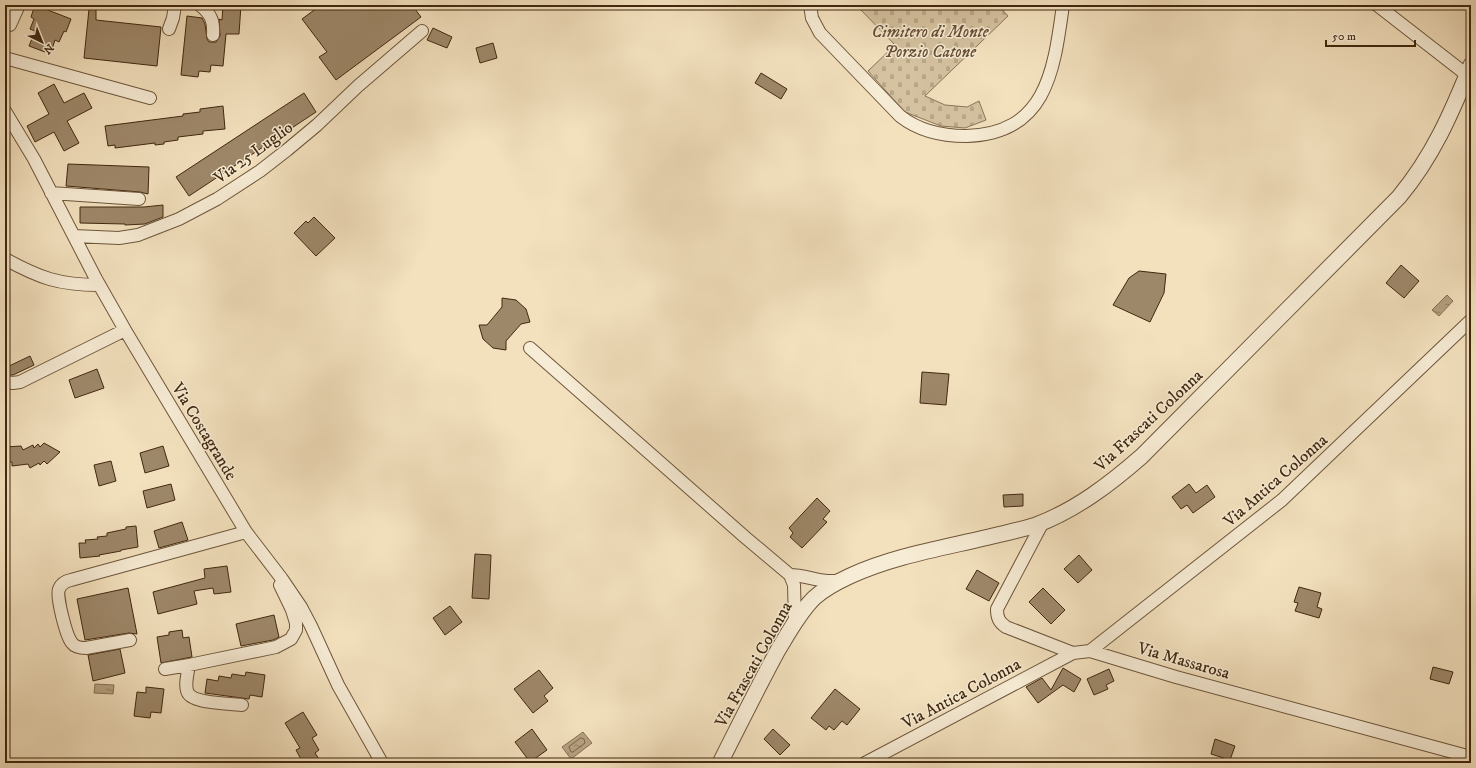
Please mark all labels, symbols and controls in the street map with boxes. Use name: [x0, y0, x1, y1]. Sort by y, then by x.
park label: Cimitero di Monte Porzio Catone: [871, 21, 990, 63]
north arrow: [22, 22, 62, 62]
scale bar: [1326, 22, 1415, 48]
text: 50 m: [1332, 29, 1356, 44]
text: N: [40, 40, 56, 57]
street label: Via 25 Luglio: [209, 117, 298, 190]
street label: Via Frascati Colonna: [1089, 364, 1208, 477]
street label: Via Costagrande: [166, 378, 242, 484]
street label: Via Antica Colonna: [1218, 429, 1333, 533]
street label: Via Frascati Colonna: [710, 597, 798, 732]
street label: Via Massarosa: [1134, 637, 1233, 685]
street label: Via Antica Colonna: [897, 653, 1025, 735]

